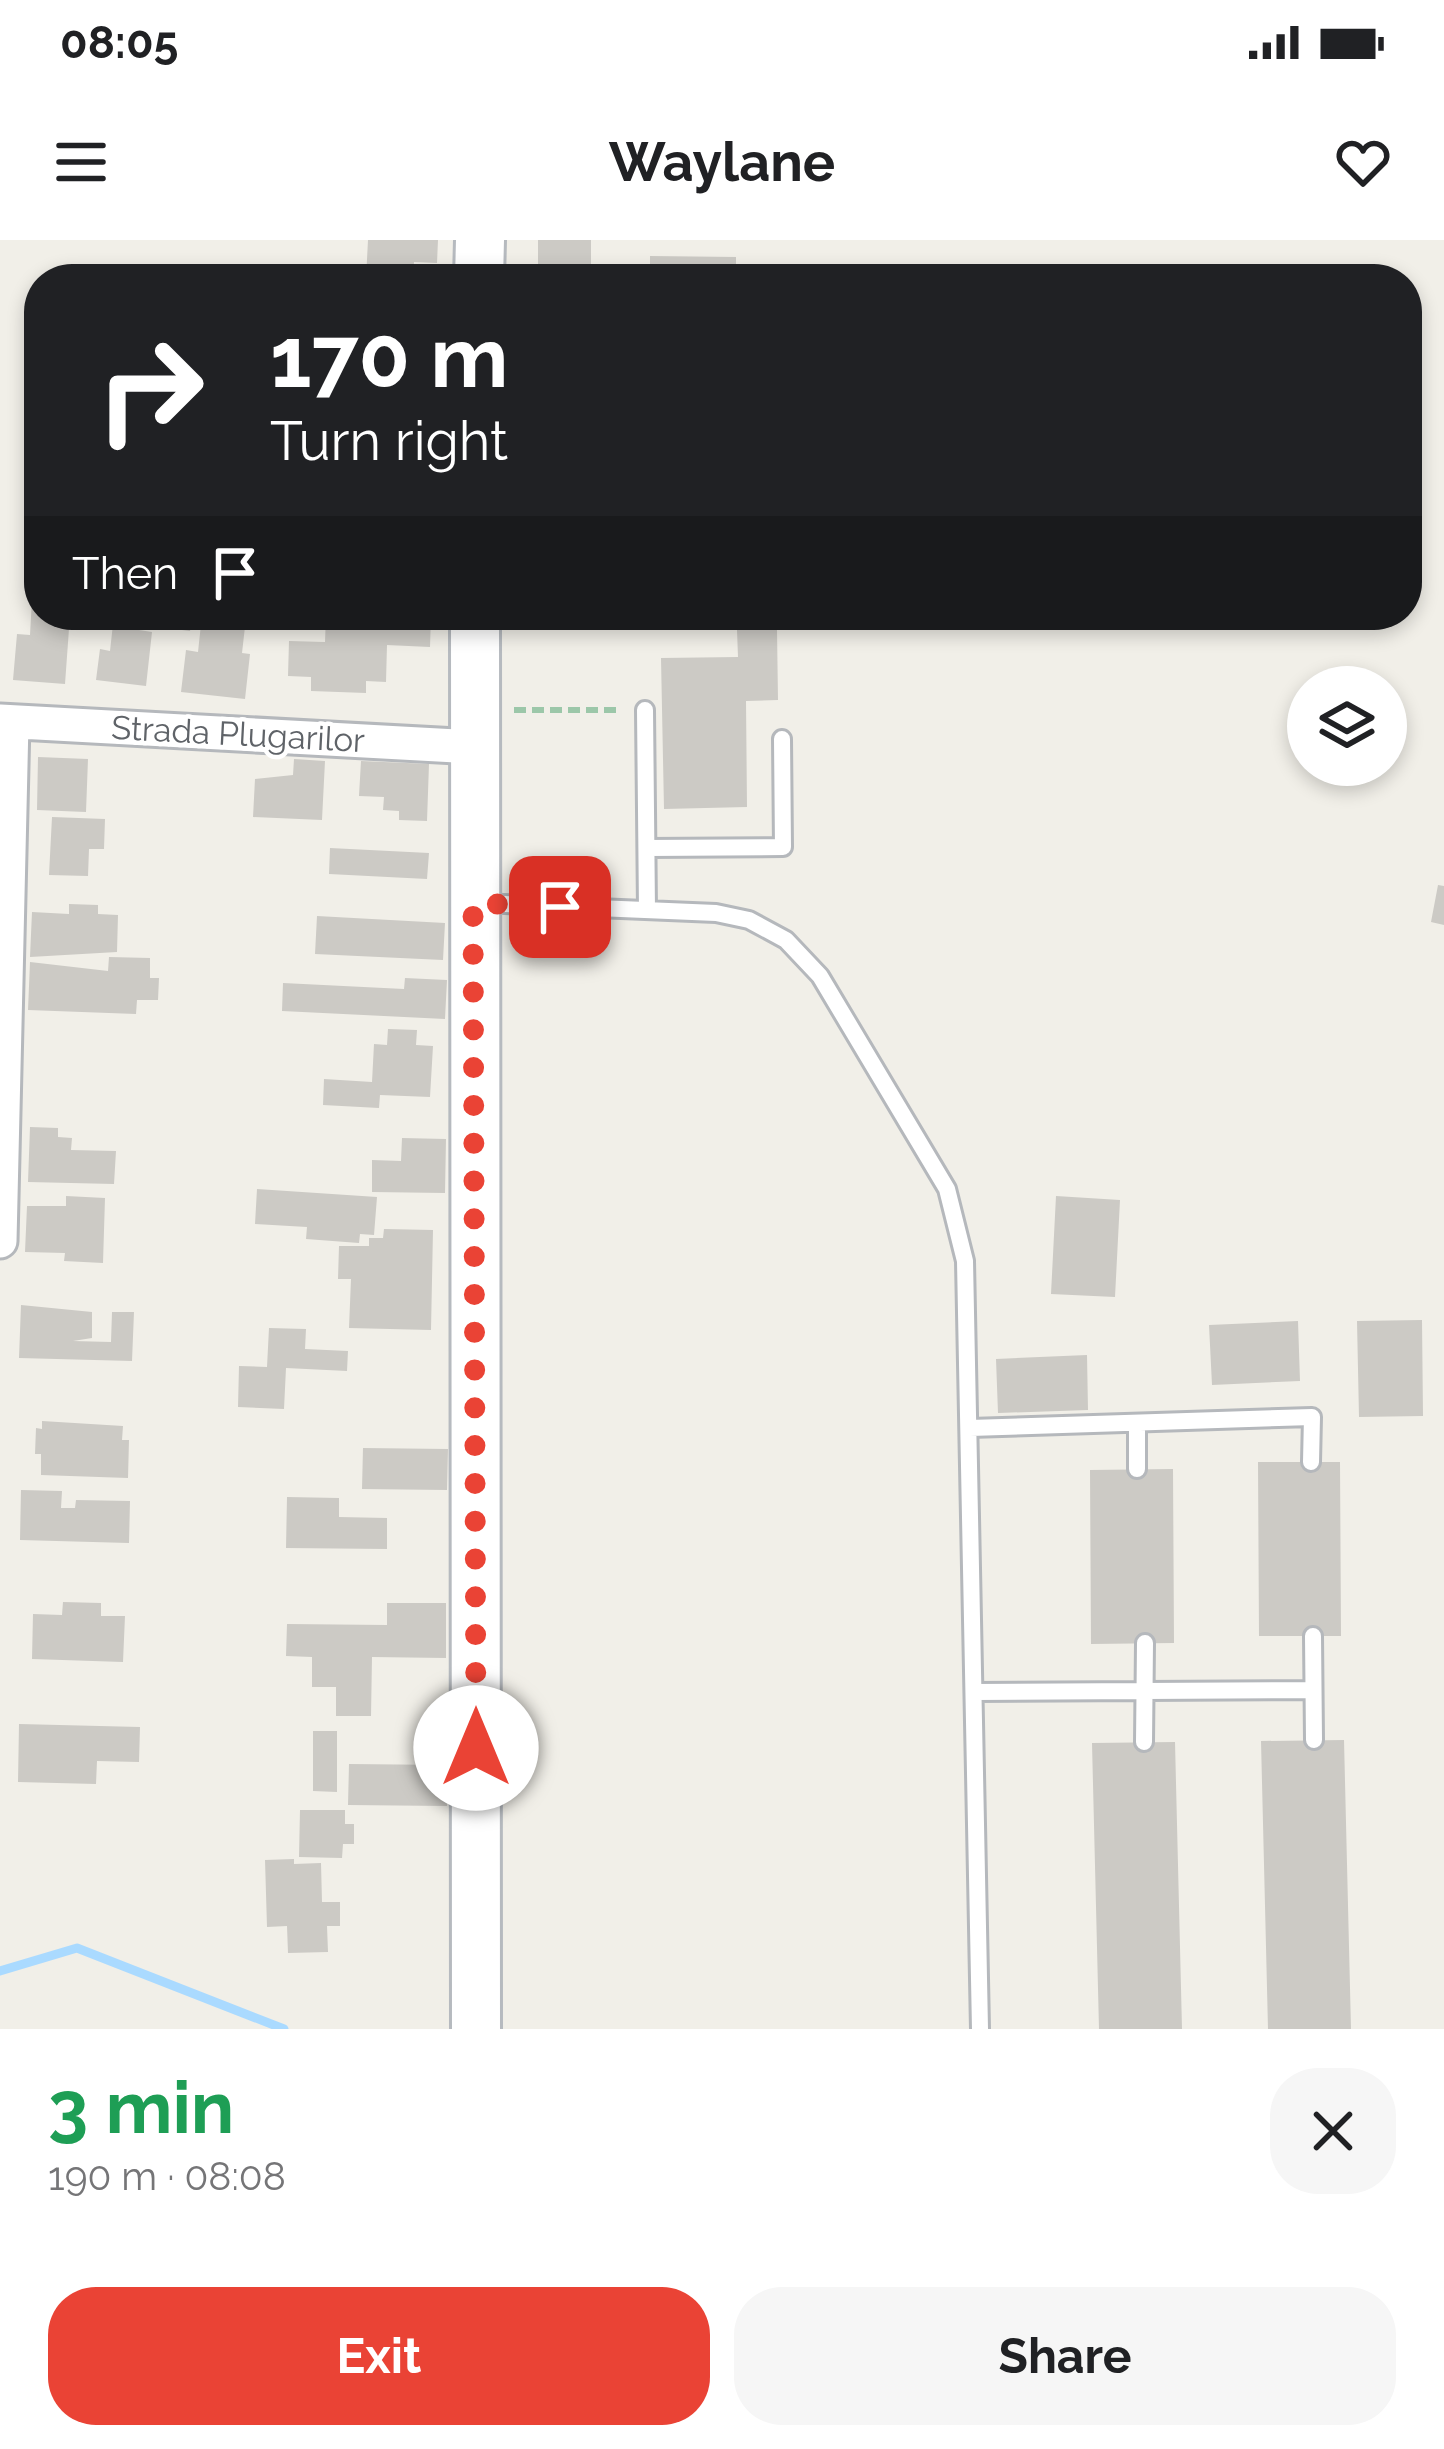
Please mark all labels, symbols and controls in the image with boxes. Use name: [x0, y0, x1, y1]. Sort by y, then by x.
text: 08:05: [60, 16, 179, 69]
icon: menu: [48, 129, 114, 195]
icon: heart: [1330, 129, 1396, 195]
text: Waylane: [609, 130, 835, 194]
text: 170 m: [270, 308, 509, 407]
icon: right: [72, 312, 228, 468]
text: Turn right: [270, 409, 508, 473]
icon: arrive: [202, 540, 268, 606]
text: Then: [72, 547, 178, 600]
map controls: [1287, 666, 1407, 786]
button: layers: [1287, 666, 1407, 786]
street label: Strada Plugarilor: [110, 708, 366, 760]
pin: [509, 856, 611, 958]
icon: arrive: [527, 874, 593, 940]
position arrow: [413, 1685, 539, 1811]
text: 3 min: [48, 2065, 234, 2150]
button: close: [1270, 2068, 1396, 2194]
text: 190 m · 08:08: [48, 2153, 286, 2199]
button: Exit: [48, 2287, 710, 2425]
button: Share: [734, 2287, 1396, 2425]

